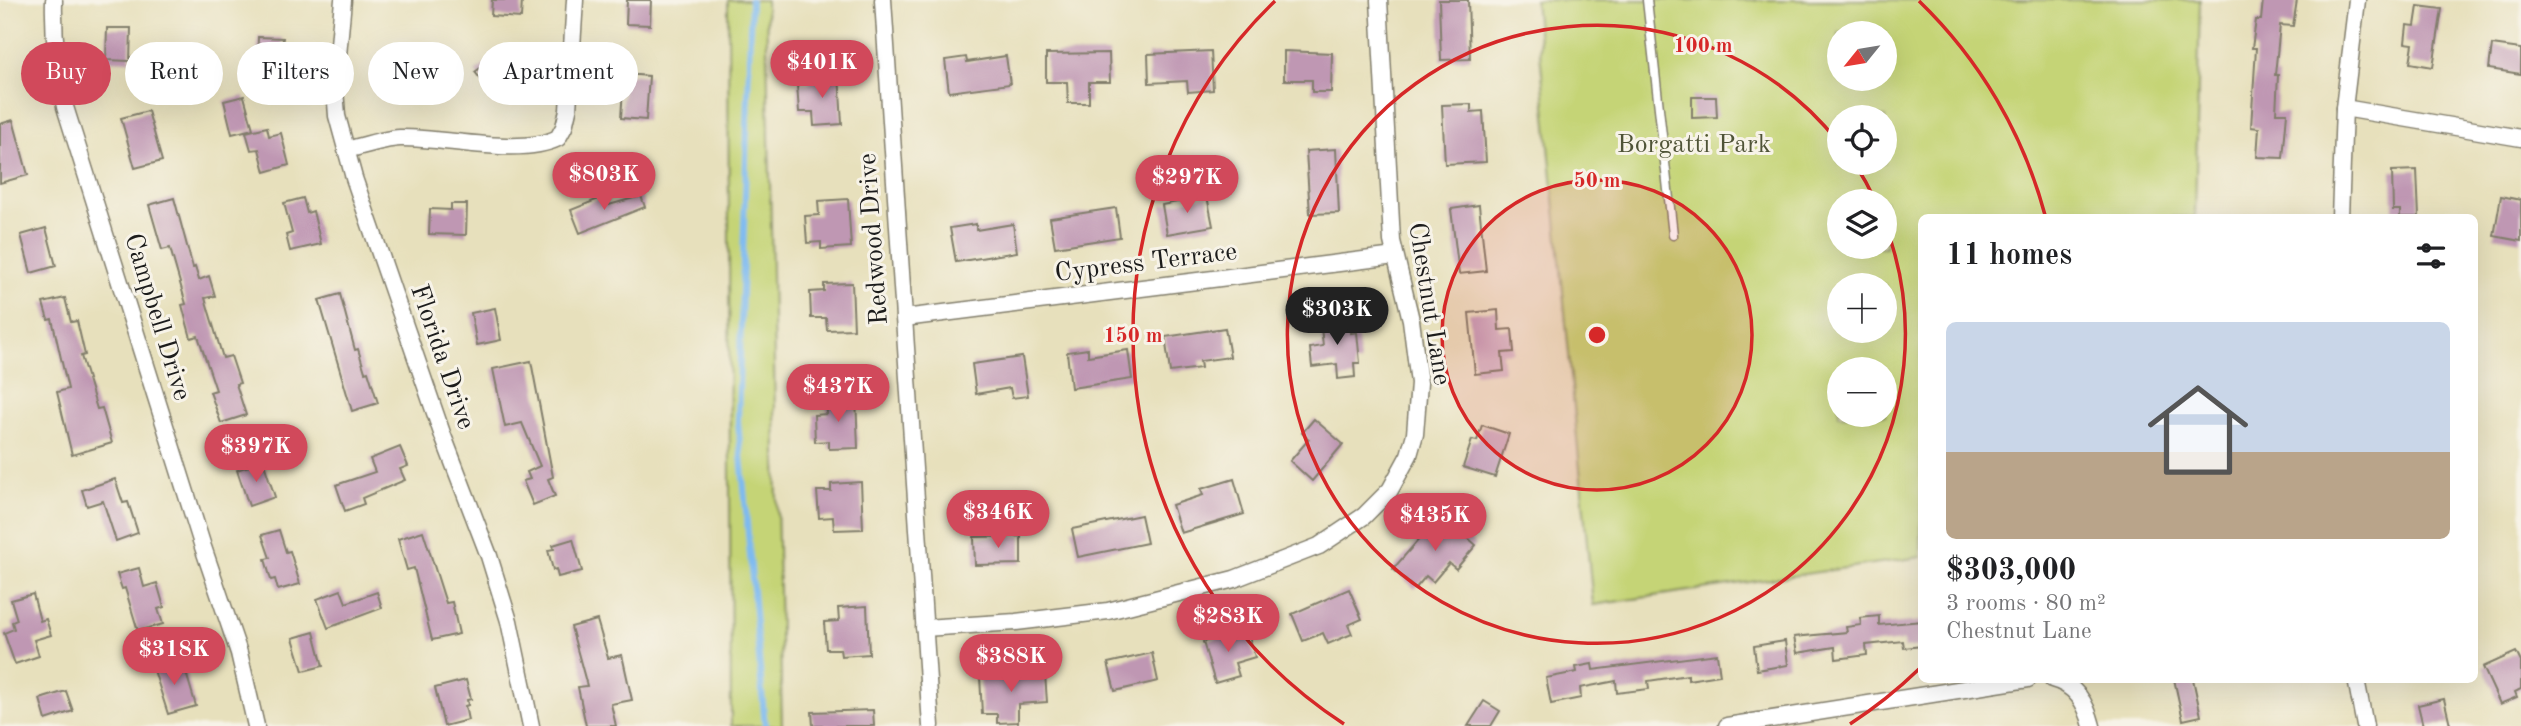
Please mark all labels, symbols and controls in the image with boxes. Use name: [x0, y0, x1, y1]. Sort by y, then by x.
north arrow: [1827, 21, 1897, 91]
map controls: [1827, 21, 1897, 427]
text: 100 m: [1673, 36, 1733, 57]
pin: $401K: [773, 41, 871, 100]
chip: Buy: [21, 42, 111, 105]
chip: Rent: [125, 42, 223, 105]
chip: Filters: [237, 42, 354, 105]
chip: New: [368, 42, 464, 105]
chip: Apartment: [478, 42, 638, 105]
text: $401K: [786, 51, 858, 74]
button: locate: [1827, 105, 1897, 175]
park label: Borgatti Park: [1617, 132, 1771, 158]
pin: $803K: [555, 152, 653, 212]
street label: Redwood Drive: [855, 152, 893, 326]
pin: $297K: [1138, 156, 1236, 215]
text: $803K: [568, 163, 640, 186]
text: $297K: [1151, 166, 1223, 189]
text: 50 m: [1573, 171, 1621, 192]
button: layers: [1827, 189, 1897, 259]
street label: Chestnut Lane: [1403, 221, 1455, 387]
street label: Campbell Drive: [119, 230, 195, 404]
icon: filters: [2412, 237, 2450, 275]
street label: Cypress Terrace: [1053, 239, 1239, 287]
text: 11 homes: [1946, 241, 2072, 271]
button: +: [1827, 273, 1897, 343]
street label: Florida Drive: [405, 281, 479, 433]
pin: $303K: [1288, 288, 1386, 347]
text: $303K: [1301, 298, 1373, 321]
centre of rings: [1585, 323, 1609, 347]
text: 150 m: [1103, 326, 1163, 347]
button: −: [1827, 357, 1897, 427]
pin: $437K: [789, 364, 887, 424]
icon: home: [2135, 367, 2261, 493]
text: $437K: [802, 375, 874, 398]
pin: $397K: [207, 424, 305, 484]
text: $397K: [220, 435, 292, 458]
pin: $346K: [949, 490, 1047, 550]
pin: $435K: [1386, 494, 1484, 553]
text: $346K: [962, 501, 1034, 524]
text: $435K: [1399, 504, 1471, 527]
text: $303,000: [1946, 556, 2076, 586]
text: 3 rooms · 80 m²: [1946, 592, 2106, 615]
pin: $283K: [1179, 594, 1277, 654]
text: $283K: [1192, 605, 1264, 628]
text: Chestnut Lane: [1946, 620, 2092, 643]
pin: $318K: [125, 628, 223, 687]
pin: $388K: [962, 634, 1060, 694]
text: $318K: [138, 638, 210, 661]
text: $388K: [975, 645, 1047, 668]

